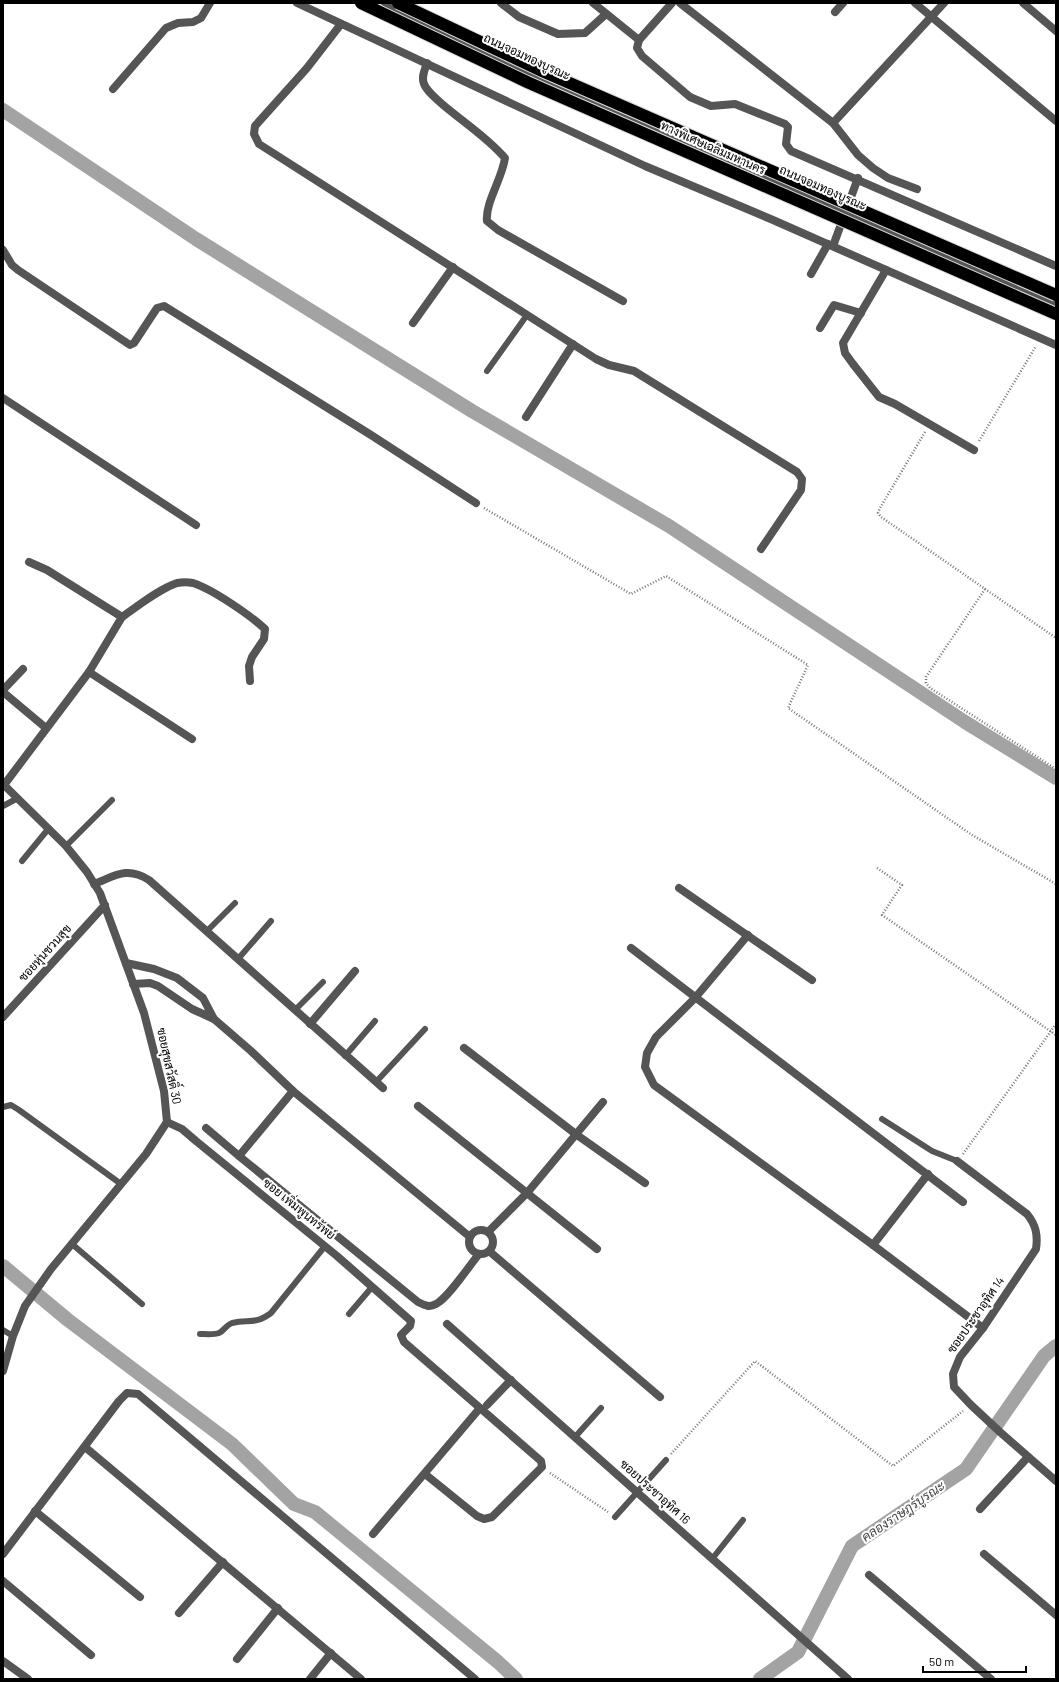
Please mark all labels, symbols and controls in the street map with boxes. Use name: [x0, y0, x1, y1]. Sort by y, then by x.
street label: ถนนจอมทองบูรณะ: [481, 30, 573, 84]
street label: ทางพิเศษเฉลิมมหานคร: [659, 118, 768, 177]
street label: ถนนจอมทองบูรณะ: [777, 162, 869, 214]
street label: ซอยหุ่นชวนสุข: [15, 921, 76, 986]
street label: ซอยสุขสวัสดิ์ 30: [152, 1026, 188, 1106]
street label: ซอย เพิ่มพูนทรัพย์: [259, 1173, 340, 1243]
street label: ซอยประชาอุทิศ 14: [944, 1274, 1009, 1357]
street label: ซอยประชาอุทิศ 16: [616, 1456, 694, 1529]
water label: คลองราษฎร์บูรณะ: [858, 1476, 949, 1546]
scale bar: [923, 1648, 1026, 1674]
text: 50 m: [929, 1654, 954, 1668]

